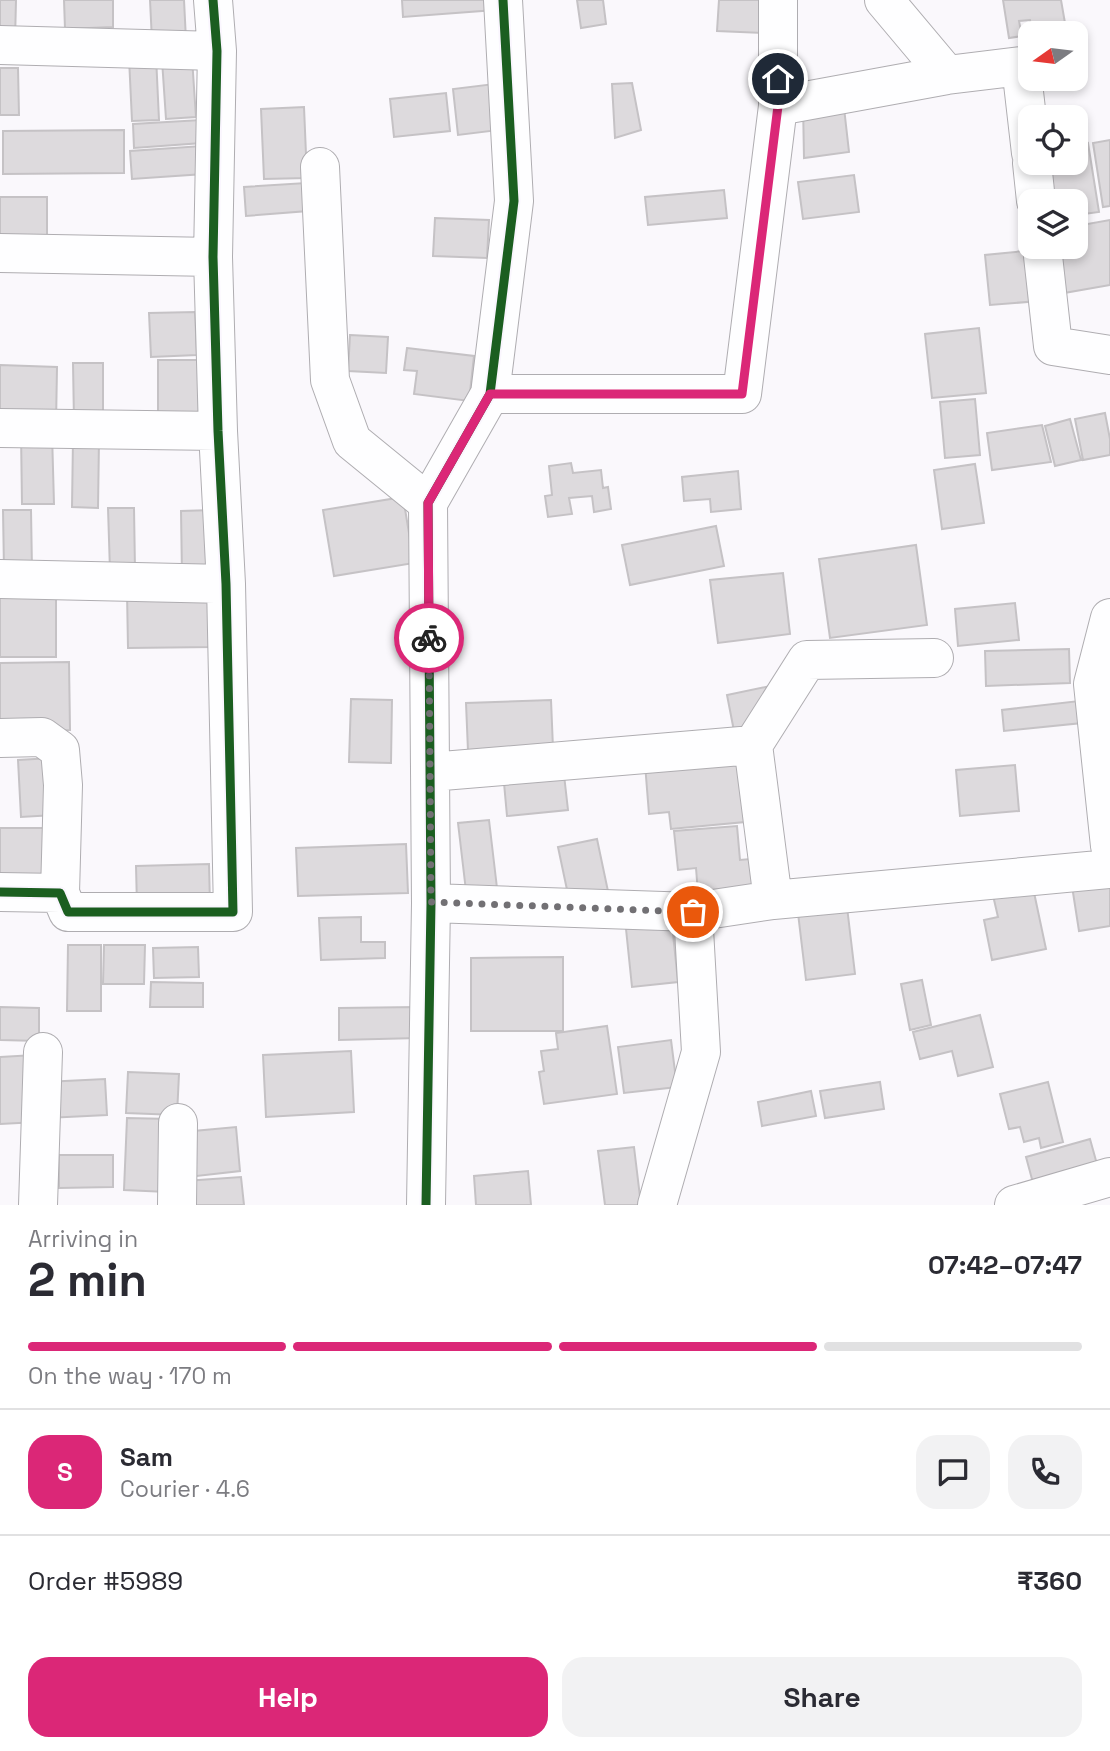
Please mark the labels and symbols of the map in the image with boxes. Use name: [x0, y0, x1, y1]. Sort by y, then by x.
north arrow: [1018, 21, 1088, 91]
pin: [748, 49, 808, 109]
courier: [394, 603, 464, 673]
pin: [663, 882, 723, 942]

